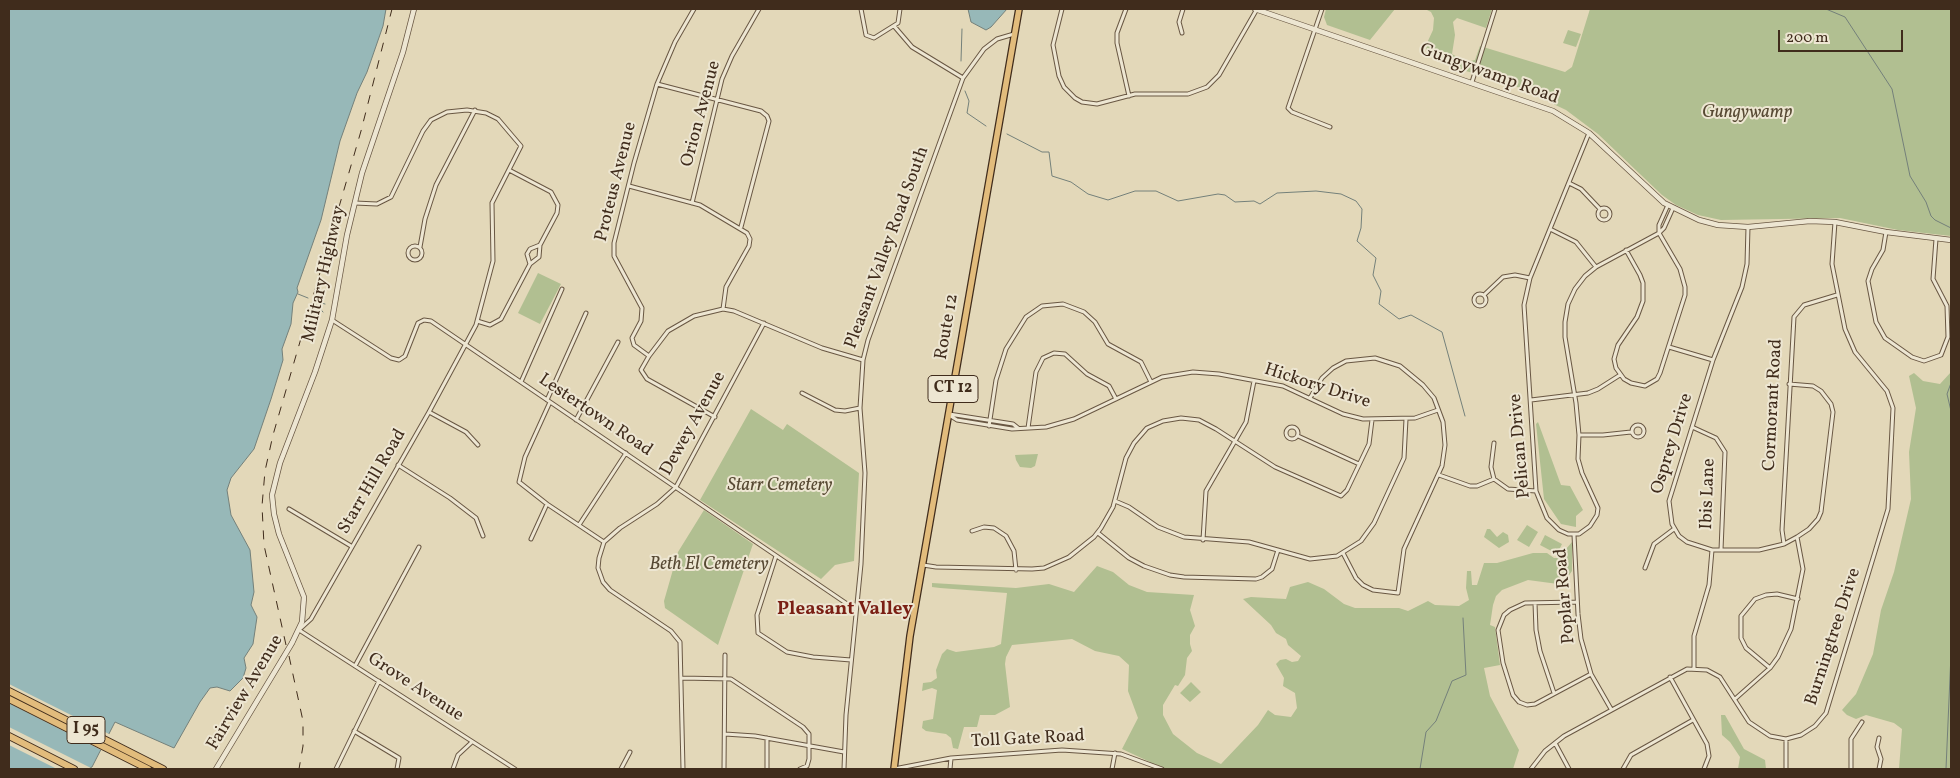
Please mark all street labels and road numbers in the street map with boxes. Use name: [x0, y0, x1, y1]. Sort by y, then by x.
street label: Gungywamp Road: [1417, 40, 1561, 110]
street label: Orion Avenue: [677, 59, 727, 169]
street label: Proteus Avenue: [592, 120, 642, 244]
street label: Pleasant Valley Road South: [841, 144, 935, 352]
street label: Military Highway: [299, 204, 351, 344]
street label: Route 12: [932, 292, 964, 362]
street label: Cormorant Road: [1760, 338, 1788, 472]
street label: Hickory Drive: [1261, 360, 1373, 414]
street label: Dewey Avenue: [656, 368, 732, 480]
street label: Lestertown Road: [534, 370, 656, 462]
road number: CT 12: [928, 376, 978, 402]
street label: Osprey Drive: [1647, 391, 1699, 497]
street label: Pelican Drive: [1506, 393, 1536, 499]
street label: Starr Hill Road: [334, 426, 412, 538]
street label: Ibis Lane: [1697, 458, 1721, 530]
street label: Poplar Road: [1551, 547, 1581, 645]
street label: Burningtree Drive: [1802, 565, 1866, 709]
street label: Fairview Avenue: [203, 631, 289, 755]
street label: Grove Avenue: [363, 649, 467, 727]
road number: I 95: [67, 716, 105, 744]
street label: Toll Gate Road: [971, 726, 1085, 754]

